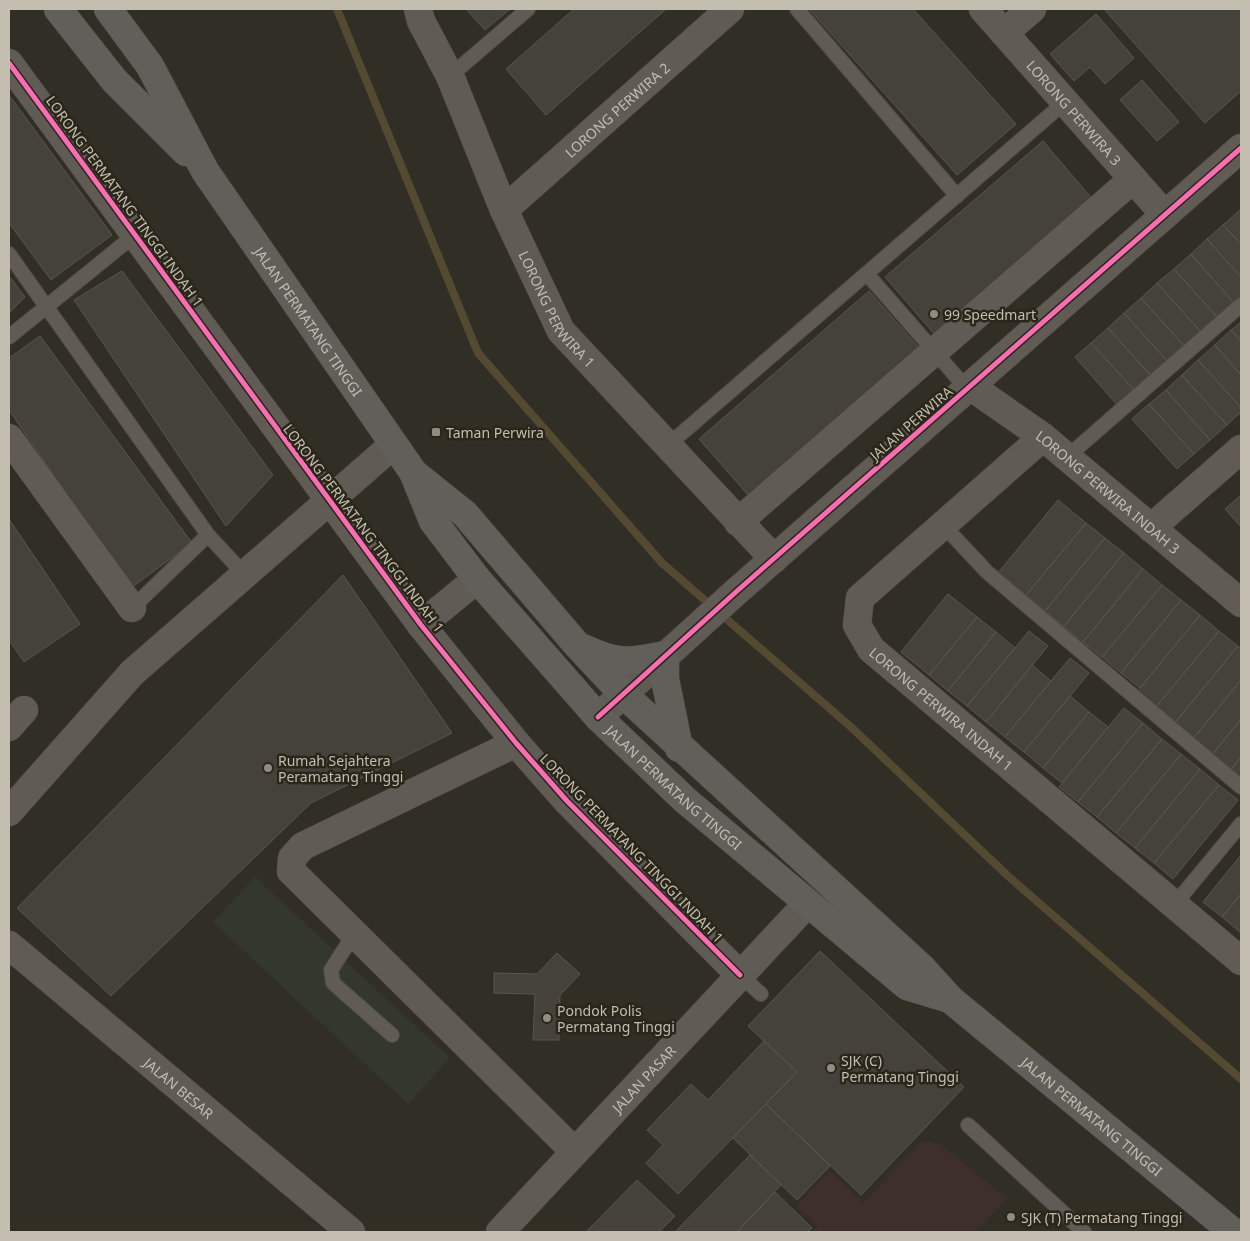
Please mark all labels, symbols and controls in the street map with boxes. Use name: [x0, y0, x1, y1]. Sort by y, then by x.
street label: LORONG PERWIRA 3: [1023, 56, 1126, 169]
street label: LORONG PERWIRA 2: [560, 58, 673, 161]
street label: LORONG PERMATANG TINGGI INDAH 1: [42, 92, 208, 310]
street label: JALAN PERMATANG TINGGI: [249, 241, 367, 400]
street label: LORONG PERWIRA 1: [515, 247, 600, 371]
place label: 99 Speedmart: [944, 305, 1036, 324]
marker: 99 Speedmart: [928, 308, 940, 320]
street label: JALAN PERWIRA: [864, 382, 956, 466]
street label: LORONG PERMATANG TINGGI INDAH 1: [279, 420, 449, 636]
place label: Taman Perwira: [446, 423, 544, 442]
marker: Taman Perwira: [430, 426, 442, 438]
street label: LORONG PERWIRA INDAH 3: [1032, 426, 1184, 558]
street label: LORONG PERWIRA INDAH 1: [866, 642, 1017, 775]
street label: JALAN PERMATANG TINGGI: [601, 719, 747, 854]
street label: LORONG PERMATANG TINGGI INDAH 1: [536, 749, 728, 947]
place label: Rumah Sejahtera Peramatang Tinggi: [278, 751, 403, 786]
marker: Rumah Sejahtera Peramatang Tinggi: [262, 762, 274, 774]
place label: Pondok Polis Permatang Tinggi: [557, 1001, 675, 1036]
marker: Pondok Polis Permatang Tinggi: [541, 1012, 553, 1024]
street label: JALAN PASAR: [606, 1041, 680, 1118]
place label: SJK (C) Permatang Tinggi: [841, 1051, 959, 1086]
street label: JALAN PERMATANG TINGGI: [1016, 1051, 1167, 1180]
street label: JALAN BESAR: [139, 1052, 218, 1123]
marker: SJK (C) Permatang Tinggi: [825, 1062, 837, 1074]
place label: SJK (T) Permatang Tinggi: [1021, 1208, 1182, 1227]
marker: SJK (T) Permatang Tinggi: [1005, 1211, 1017, 1223]

